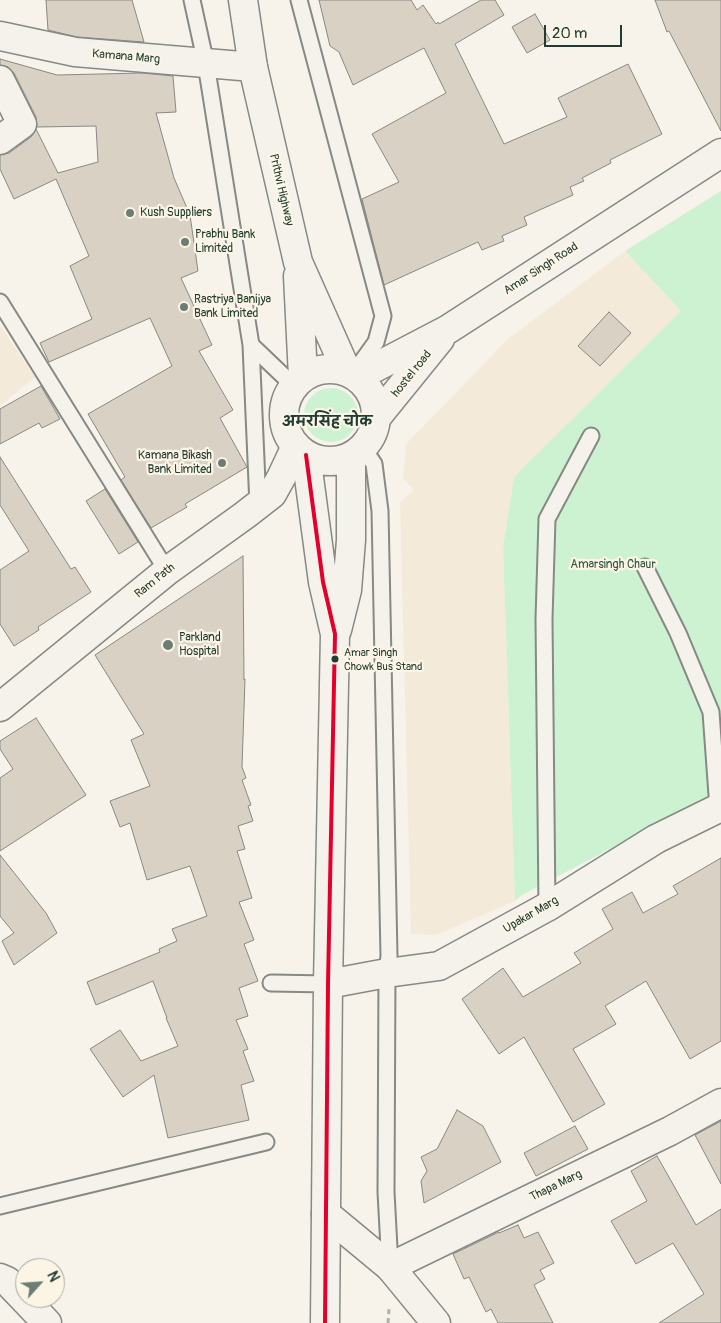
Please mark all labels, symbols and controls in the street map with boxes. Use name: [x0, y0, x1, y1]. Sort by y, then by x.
scale bar: [546, 15, 624, 47]
text: 20 m: [552, 24, 587, 43]
street label: Kamana Marg: [91, 47, 161, 67]
street label: Prithvi Highway: [266, 152, 296, 228]
place label: Kush Suppliers: [140, 206, 212, 220]
marker: Kush Suppliers: [124, 207, 136, 219]
place label: Prabhu Bank Limited: [195, 228, 255, 256]
marker: Prabhu Bank Limited: [179, 236, 191, 248]
street label: Amar Singh Road: [501, 240, 581, 298]
place label: Rastriya Banijya Bank Limited: [194, 293, 271, 321]
marker: Rastriya Banijya Bank Limited: [178, 301, 190, 313]
street label: hostel road: [389, 348, 435, 400]
district label: अमरसिंह चोक: [282, 414, 372, 430]
place label: Kamana Bikash Bank Limited: [138, 449, 212, 477]
marker: Kamana Bikash Bank Limited: [216, 457, 228, 469]
park label: Amarsingh Chaur: [570, 558, 656, 572]
street label: Ram Path: [132, 560, 178, 602]
place label: Parkland Hospital: [179, 631, 221, 659]
marker: Parkland Hospital: [161, 638, 175, 652]
place label: Amar Singh Chowk Bus Stand: [344, 646, 422, 672]
marker: Amar Singh Chowk Bus Stand: [330, 654, 340, 664]
street label: Upakar Marg: [501, 893, 561, 937]
street label: Thapa Marg: [528, 1167, 584, 1205]
north arrow: [15, 1258, 65, 1308]
text: N: [43, 1269, 63, 1285]

